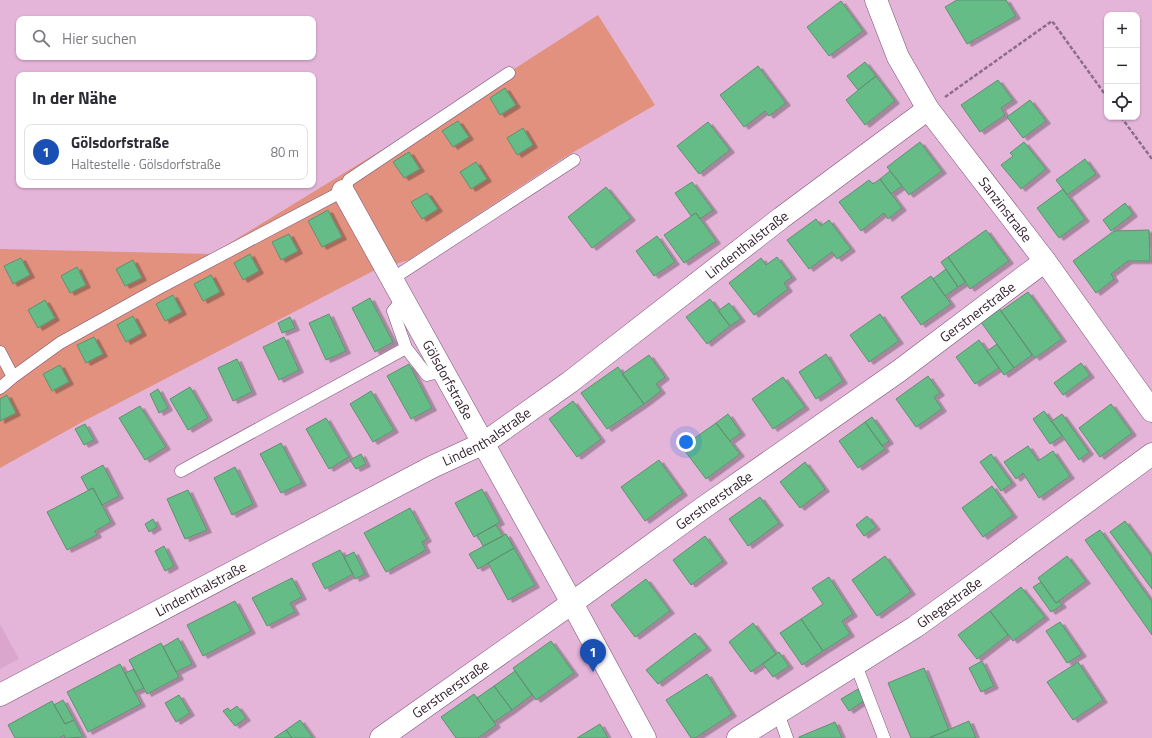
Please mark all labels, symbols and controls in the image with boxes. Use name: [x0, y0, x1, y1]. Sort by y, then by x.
map controls: [1104, 12, 1140, 120]
button: +: [1104, 12, 1140, 48]
search box: [16, 16, 316, 60]
icon: search: [30, 27, 52, 49]
text: Hier suchen: [62, 27, 137, 50]
button: −: [1104, 48, 1140, 84]
button: locate: [1104, 84, 1140, 120]
text: In der Nähe: [32, 85, 117, 111]
text: Gölsdorfstraße: [71, 131, 169, 154]
text: 1: [42, 142, 50, 162]
text: 80 m: [271, 142, 299, 162]
text: Haltestelle · Gölsdorfstraße: [71, 154, 221, 174]
street label: Sanzinstraße: [974, 172, 1038, 246]
street label: Lindenthalstraße: [700, 205, 792, 283]
street label: Gerstnerstraße: [935, 276, 1019, 347]
street label: Gölsdorfstraße: [418, 336, 479, 423]
street label: Lindenthalstraße: [439, 402, 535, 471]
your location: [676, 432, 696, 452]
street label: Gerstnerstraße: [671, 466, 756, 535]
street label: Lindenthalstraße: [151, 556, 250, 621]
street label: Ghegastraße: [912, 571, 986, 633]
pin: 1: [580, 639, 606, 672]
street label: Gerstnerstraße: [407, 654, 493, 723]

